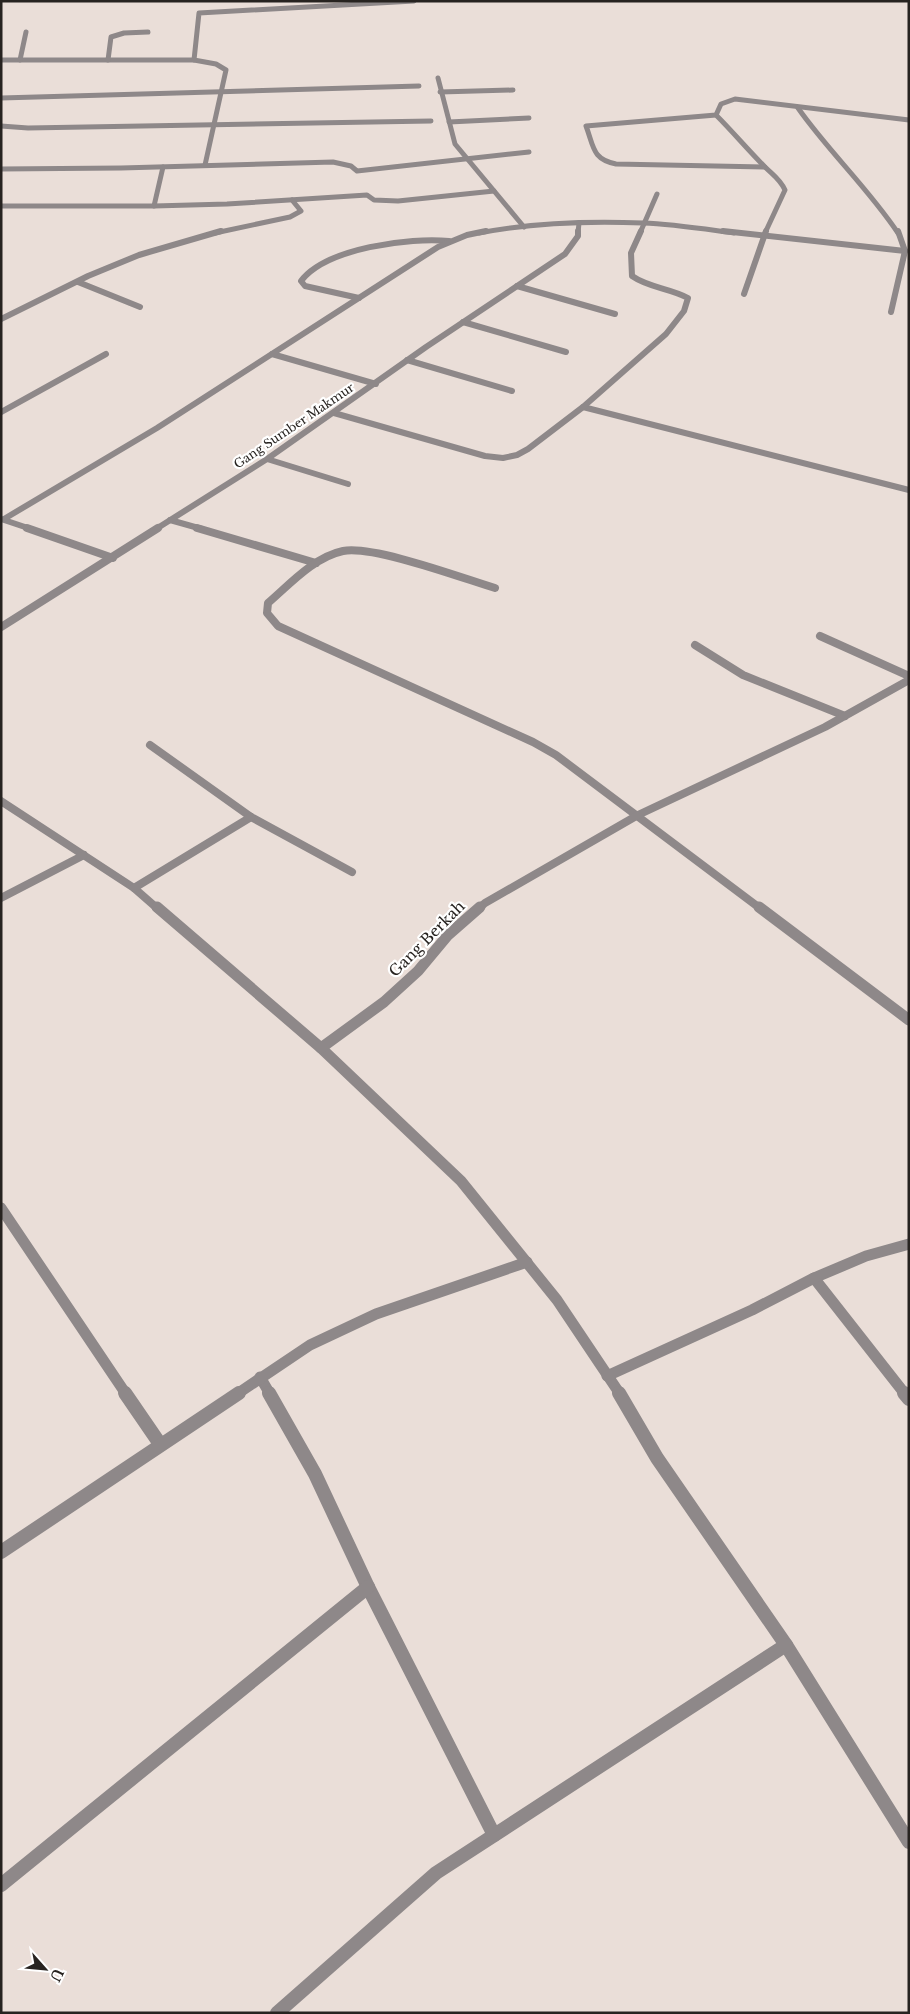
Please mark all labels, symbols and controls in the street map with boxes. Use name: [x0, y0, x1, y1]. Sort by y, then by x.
street label: Gang Sumber Makmur: [231, 380, 357, 471]
street label: Gang Berkah: [385, 897, 469, 981]
north arrow: [20, 1944, 70, 1994]
text: U: [45, 1965, 67, 1985]

